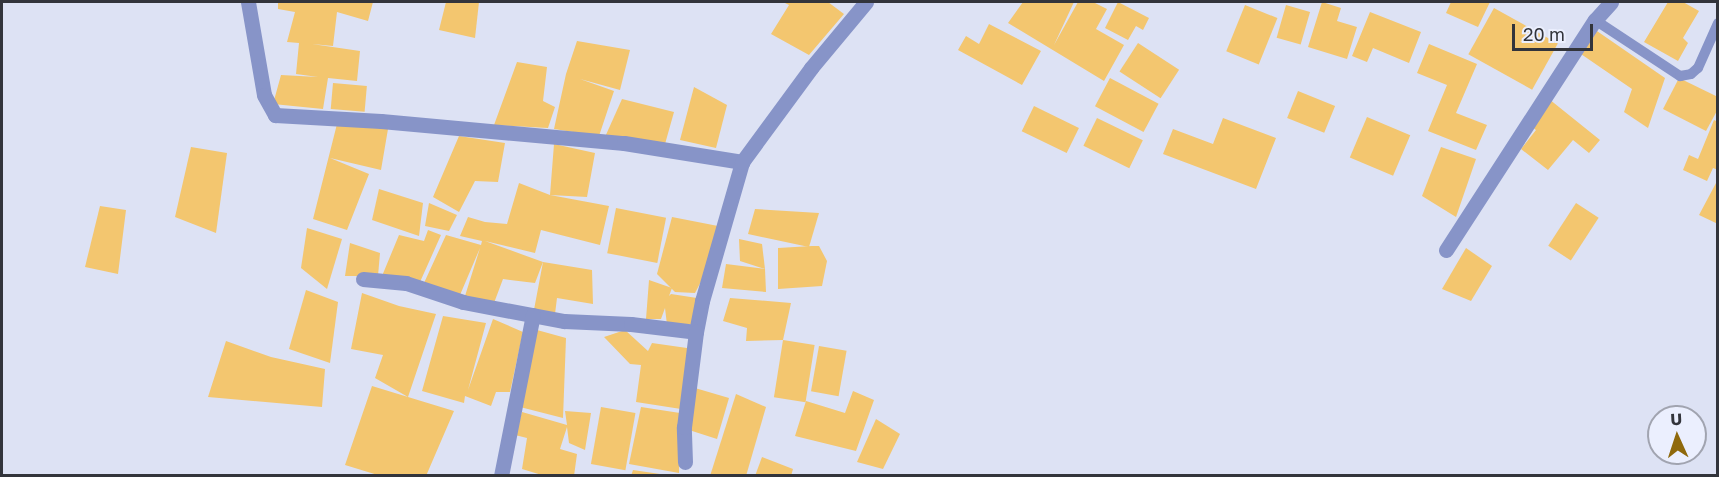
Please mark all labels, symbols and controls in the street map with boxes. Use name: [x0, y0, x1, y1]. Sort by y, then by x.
scale bar: [1515, 12, 1596, 50]
text: 20 m: [1523, 23, 1565, 45]
north arrow: [1647, 405, 1707, 465]
text: U: [1670, 409, 1683, 429]

